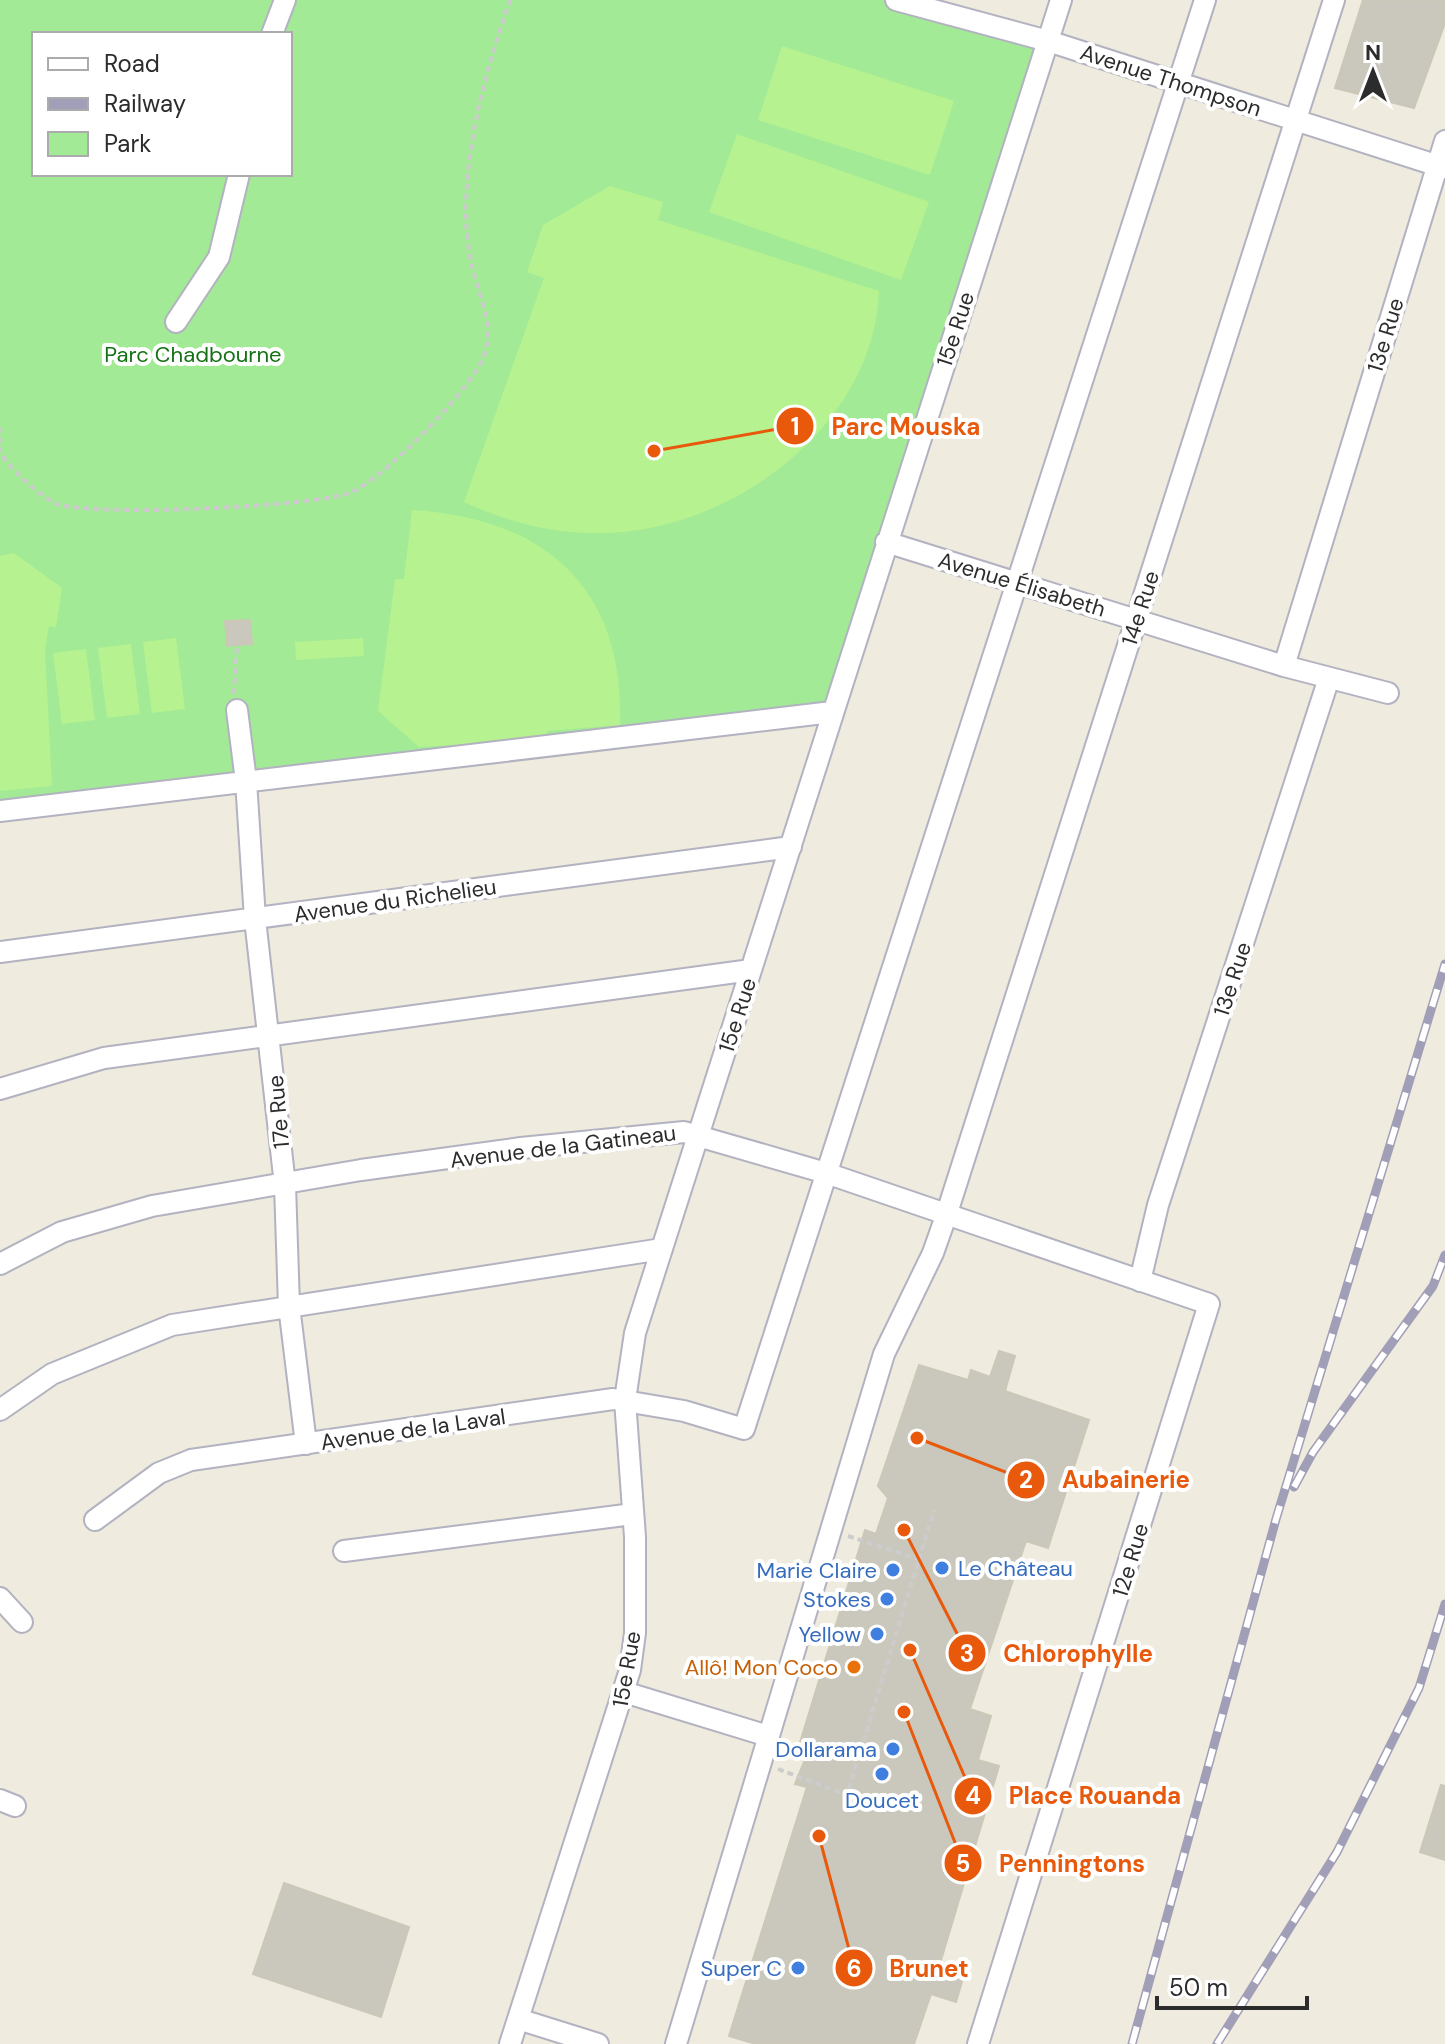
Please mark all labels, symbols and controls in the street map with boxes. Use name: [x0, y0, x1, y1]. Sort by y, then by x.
legend: [32, 32, 292, 176]
north arrow: [1333, 32, 1413, 112]
street label: Avenue Thompson: [1077, 38, 1265, 123]
text: N: [1365, 38, 1381, 67]
text: Road: [104, 48, 160, 79]
text: Railway: [104, 88, 186, 119]
text: Park: [104, 128, 151, 159]
street label: 15e Rue: [930, 288, 981, 370]
street label: 13e Rue: [1360, 294, 1411, 376]
park label: Parc Chadbourne: [104, 340, 282, 369]
callout: Parc Mouska: [775, 402, 996, 450]
text: 1: [791, 411, 799, 442]
text: Parc Mouska: [832, 411, 980, 442]
street label: Avenue Élisabeth: [935, 545, 1109, 624]
street label: 14e Rue: [1115, 567, 1166, 649]
street label: Avenue du Richelieu: [292, 872, 498, 929]
street label: 13e Rue: [1207, 938, 1258, 1020]
street label: 15e Rue: [712, 974, 763, 1056]
street label: 17e Rue: [261, 1074, 296, 1150]
street label: Avenue de la Gatineau: [448, 1118, 678, 1175]
street label: Avenue de la Laval: [319, 1402, 507, 1457]
callout: Aubainerie: [1006, 1456, 1206, 1504]
text: 2: [1019, 1464, 1033, 1495]
text: Aubainerie: [1062, 1464, 1190, 1495]
street label: 12e Rue: [1106, 1520, 1155, 1601]
place label: Le Château: [958, 1554, 1073, 1583]
place label: Marie Claire: [757, 1556, 877, 1585]
marker: Le Château: [933, 1559, 951, 1577]
marker: Marie Claire: [884, 1561, 902, 1579]
place label: Stokes: [803, 1585, 871, 1614]
marker: Stokes: [878, 1590, 896, 1608]
place label: Yellow: [798, 1620, 861, 1649]
marker: Yellow: [868, 1625, 886, 1643]
street label: 15e Rue: [606, 1629, 647, 1709]
callout: Chlorophylle: [947, 1629, 1169, 1677]
text: 3: [960, 1638, 974, 1669]
text: Chlorophylle: [1003, 1638, 1153, 1669]
place label: Allô! Mon Coco: [685, 1653, 838, 1682]
marker: Allô! Mon Coco: [845, 1658, 863, 1676]
place label: Dollarama: [775, 1735, 877, 1764]
marker: Dollarama: [884, 1740, 902, 1758]
marker: Doucet: [873, 1765, 891, 1783]
callout: Place Rouanda: [953, 1772, 1197, 1820]
text: 4: [965, 1780, 981, 1811]
text: Place Rouanda: [1009, 1780, 1181, 1811]
place label: Doucet: [845, 1786, 919, 1815]
callout: Penningtons: [943, 1839, 1161, 1887]
text: 5: [956, 1848, 970, 1879]
text: Penningtons: [999, 1848, 1145, 1879]
callout: Brunet: [834, 1944, 985, 1992]
text: 6: [846, 1953, 862, 1984]
text: Brunet: [889, 1953, 969, 1984]
place label: Super C: [701, 1954, 782, 1983]
marker: Super C: [789, 1959, 807, 1977]
scale bar: [1157, 1960, 1307, 2010]
text: 50 m: [1169, 1972, 1228, 2003]

